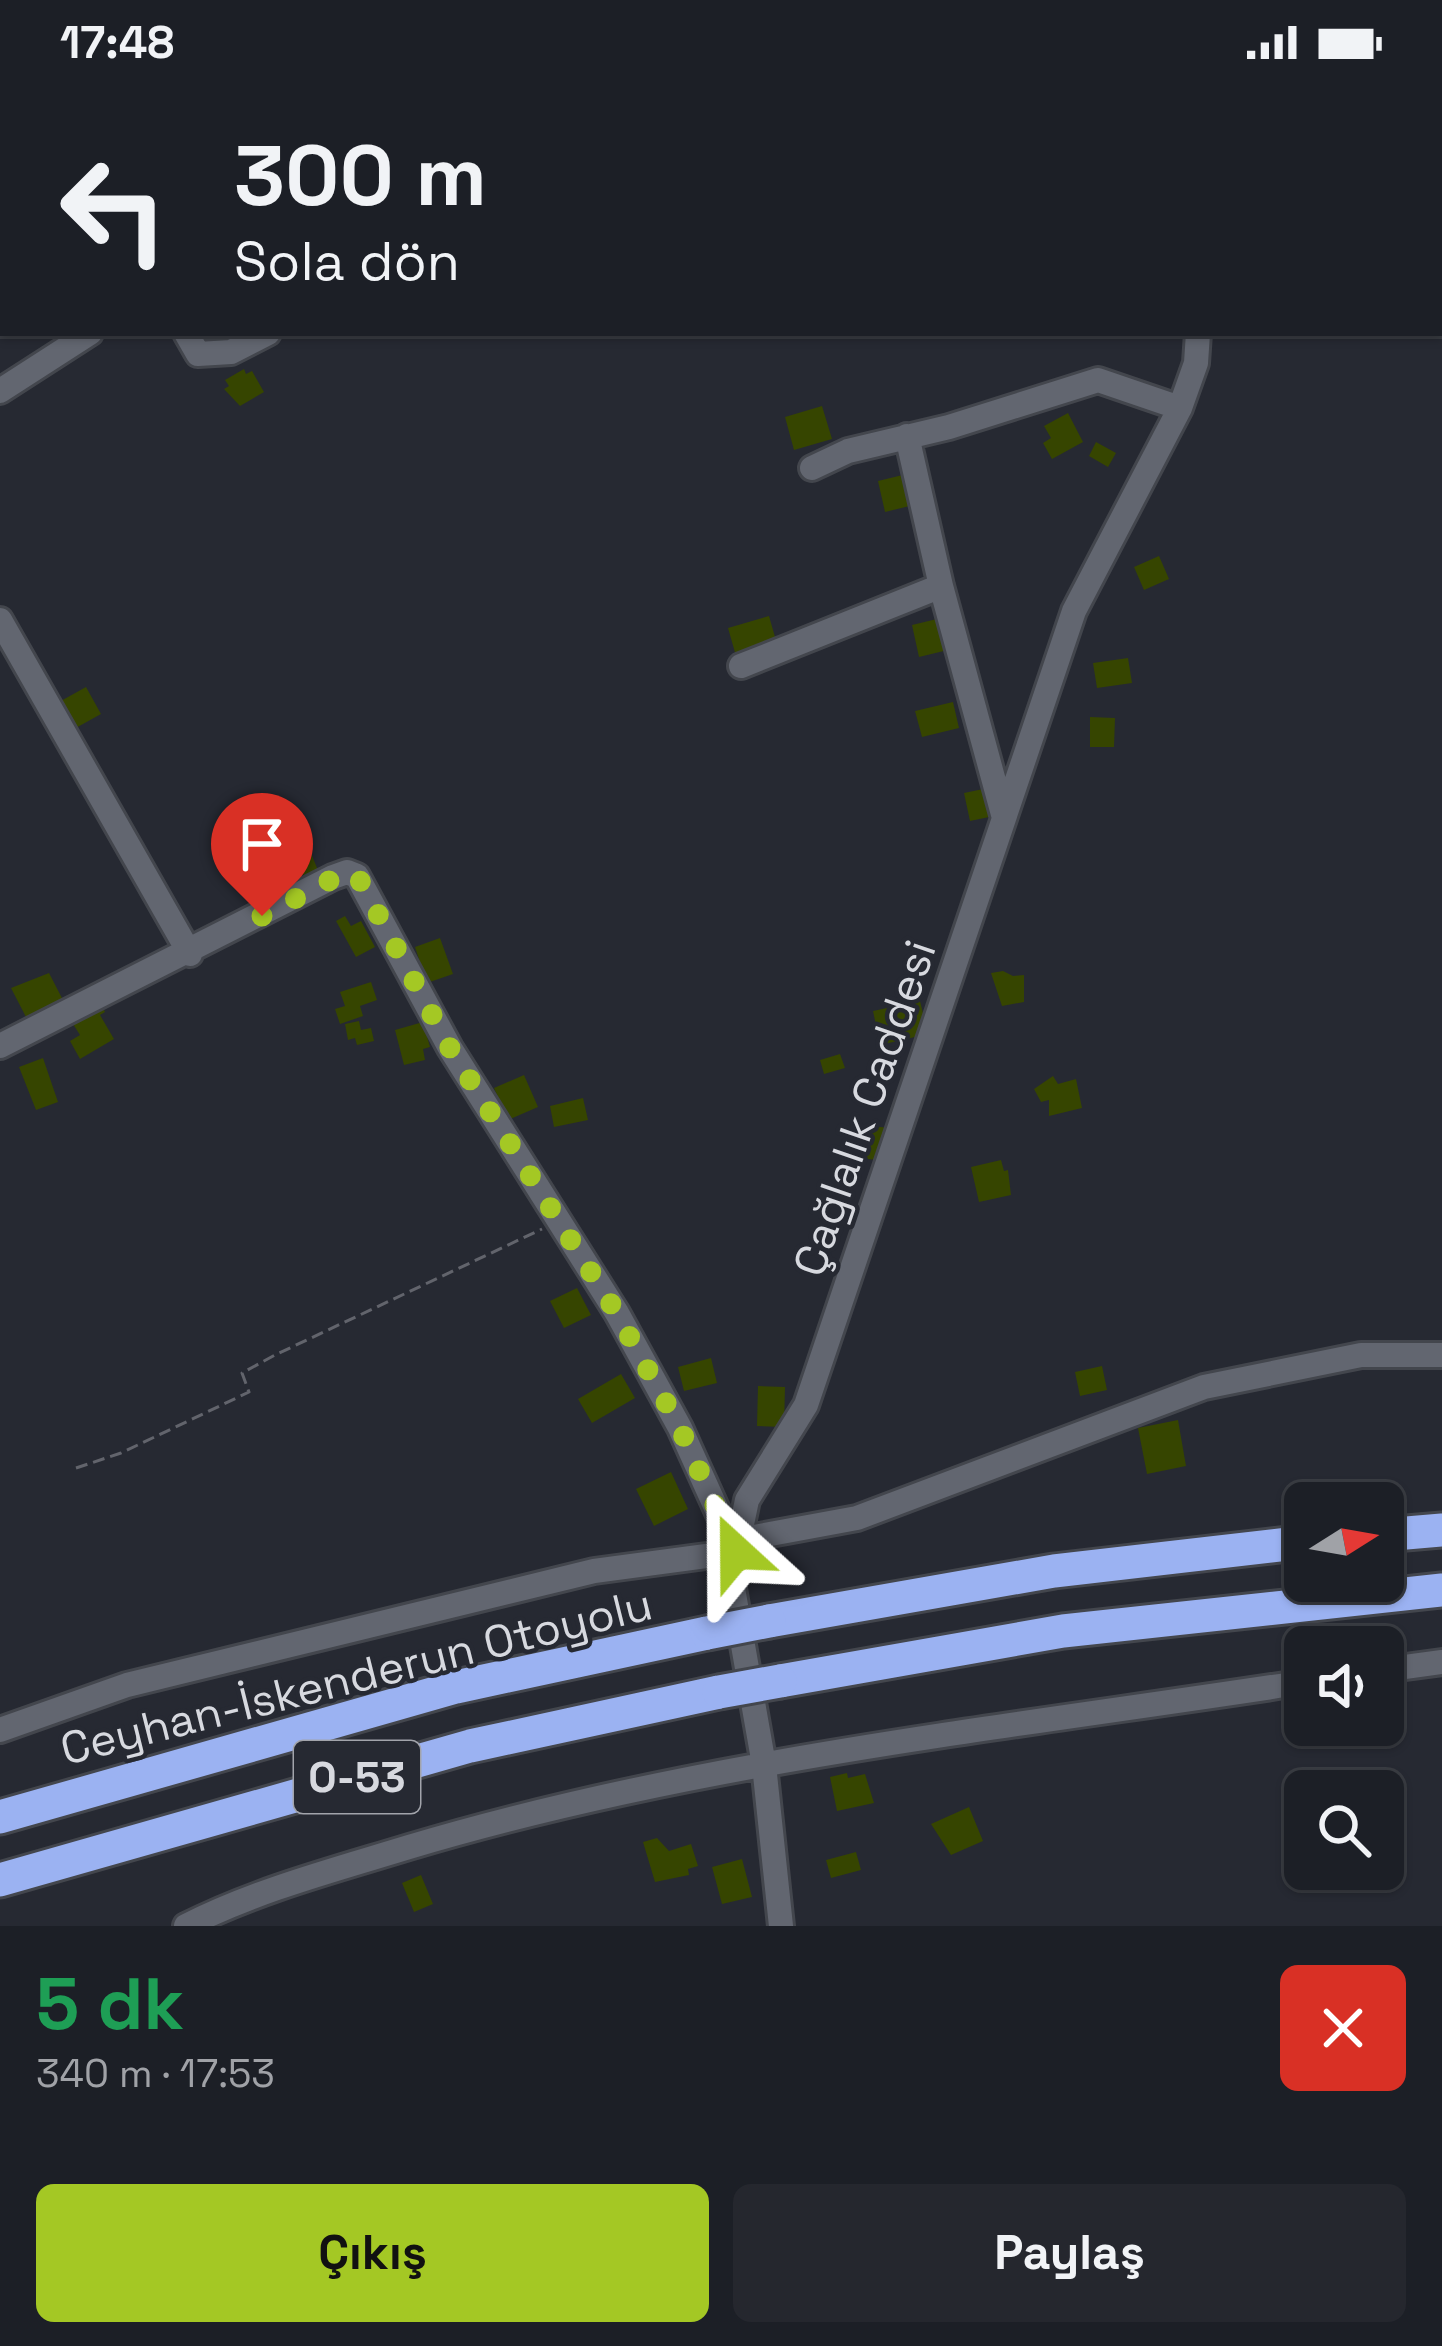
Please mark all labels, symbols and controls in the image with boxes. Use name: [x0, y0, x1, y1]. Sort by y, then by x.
text: 17:48: [60, 14, 174, 71]
text: 300 m: [234, 122, 487, 230]
icon: left: [36, 132, 192, 288]
text: Sola dön: [234, 227, 460, 296]
pin: [211, 793, 313, 916]
icon: arrive: [229, 811, 295, 877]
street label: Çağlalık Caddesi: [780, 933, 949, 1284]
north arrow: [1284, 1482, 1404, 1602]
map controls: [1284, 1482, 1404, 1890]
position arrow: [673, 1489, 799, 1615]
street label: Ceyhan-İskenderun Otoyolu: [54, 1575, 658, 1778]
button: sound: [1284, 1626, 1404, 1746]
road number: O-53: [294, 1741, 420, 1813]
button: search: [1284, 1770, 1404, 1890]
text: 5 dk: [36, 1958, 184, 2050]
button: close: [1280, 1965, 1406, 2091]
text: 340 m · 17:53: [36, 2049, 275, 2098]
button: Çıkış: [36, 2184, 709, 2322]
button: Paylaş: [733, 2184, 1406, 2322]

